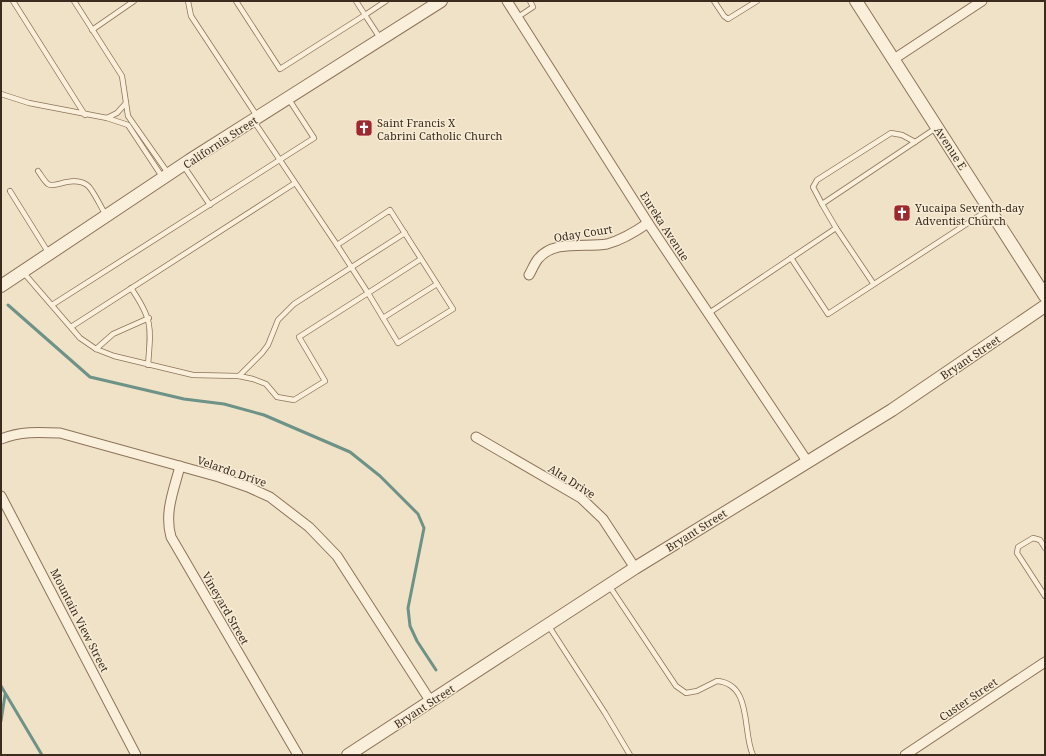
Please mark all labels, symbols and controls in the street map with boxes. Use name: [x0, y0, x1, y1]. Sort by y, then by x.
street label: California Street: [180, 112, 260, 172]
place label: Saint Francis X Cabrini Catholic Church: [377, 115, 503, 143]
church icon: Saint Francis X Cabrini Catholic Church: [354, 118, 374, 138]
street label: Avenue E: [931, 123, 971, 173]
street label: Eureka Avenue: [637, 188, 693, 264]
place label: Yucaipa Seventh-day Adventist Church: [914, 200, 1025, 228]
church icon: Yucaipa Seventh-day Adventist Church: [892, 203, 912, 223]
street label: Oday Court: [553, 221, 613, 245]
street label: Bryant Street: [937, 331, 1003, 383]
street label: Velardo Drive: [195, 452, 269, 490]
street label: Alta Drive: [546, 461, 599, 501]
street label: Bryant Street: [663, 505, 729, 555]
street label: Mountain View Street: [47, 566, 113, 674]
street label: Vineyard Street: [199, 569, 253, 647]
street label: Custer Street: [936, 674, 1000, 724]
street label: Bryant Street: [391, 681, 457, 731]

